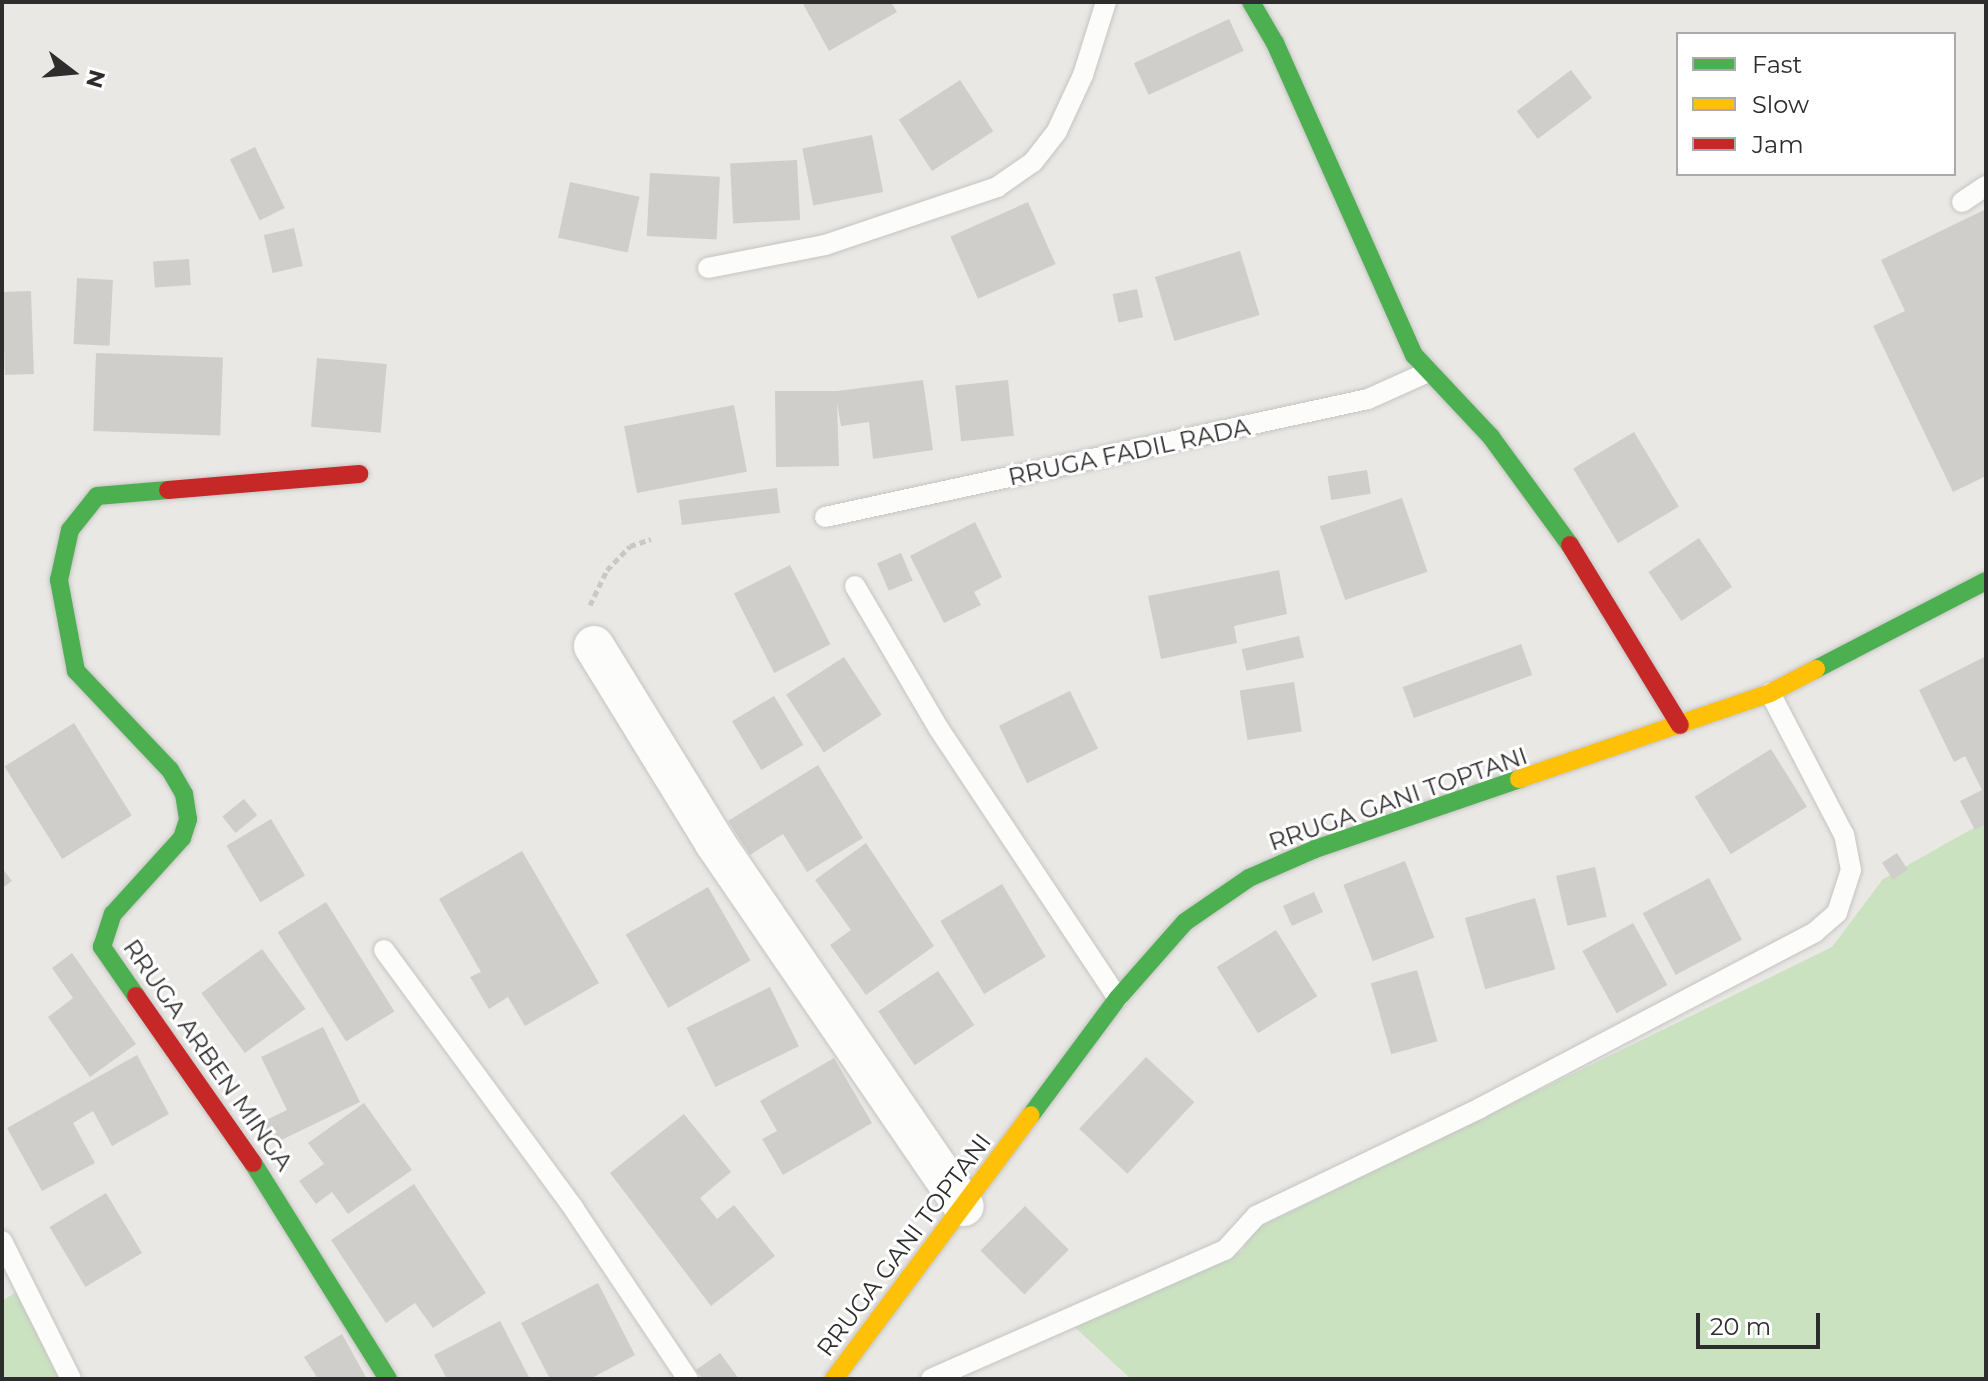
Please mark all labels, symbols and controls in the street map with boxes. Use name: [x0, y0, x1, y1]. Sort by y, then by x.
north arrow: [32, 32, 112, 112]
legend: [1676, 32, 1956, 176]
text: Fast: [1752, 50, 1802, 79]
text: N: [80, 66, 111, 91]
text: Slow: [1752, 90, 1809, 119]
text: Jam: [1752, 130, 1804, 159]
street label: RRUGA FADIL RADA: [1006, 412, 1252, 492]
street label: RRUGA GANI TOPTANI: [1265, 741, 1531, 857]
street label: RRUGA ARBEN MINGA: [117, 934, 299, 1176]
street label: RRUGA GANI TOPTANI: [811, 1128, 997, 1362]
scale bar: [1700, 1297, 1824, 1347]
text: 20 m: [1710, 1312, 1771, 1341]

